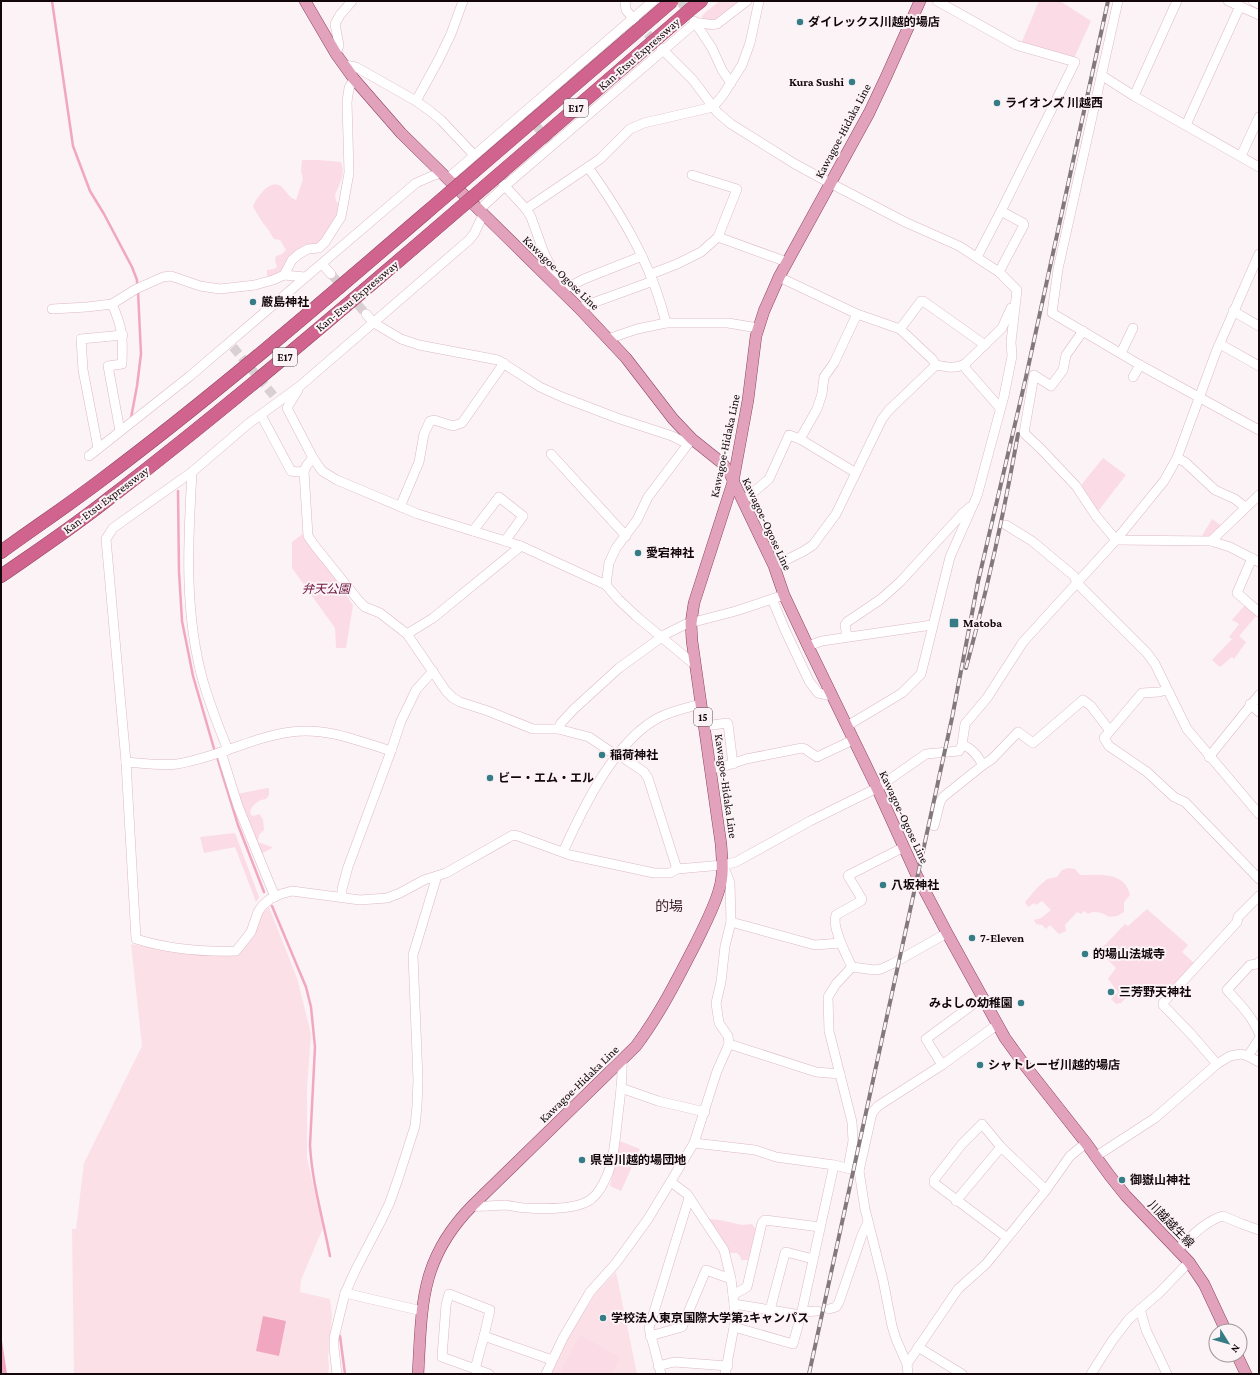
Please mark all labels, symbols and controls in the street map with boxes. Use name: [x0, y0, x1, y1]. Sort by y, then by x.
street label: Kan-Etsu Expressway: [595, 14, 683, 93]
place label: ダイレックス川越的場店: [808, 15, 940, 29]
marker: ダイレックス川越的場店: [795, 17, 805, 27]
place label: Kura Sushi: [789, 75, 845, 89]
marker: Kura Sushi: [847, 77, 857, 87]
street label: Kawagoe-Hidaka Line: [812, 81, 874, 181]
place label: ライオンズ 川越西: [1005, 96, 1103, 110]
marker: ライオンズ 川越西: [992, 98, 1002, 108]
road number: E17: [564, 99, 588, 117]
street label: Kawagoe-Ogose Line: [520, 233, 602, 313]
street label: Kan-Etsu Expressway: [313, 257, 401, 335]
place label: 厳島神社: [261, 295, 309, 309]
marker: 厳島神社: [248, 297, 258, 307]
road number: E17: [273, 348, 297, 366]
street label: Kawagoe-Hidaka Line: [707, 393, 743, 499]
street label: Kan-Etsu Expressway: [60, 463, 152, 537]
street label: Kawagoe-Ogose Line: [739, 475, 795, 573]
place label: 愛宕神社: [646, 546, 694, 560]
marker: 愛宕神社: [633, 548, 643, 558]
park label: 弁天公園: [302, 582, 352, 596]
place label: Matoba: [963, 616, 1002, 630]
marker: Matoba: [948, 617, 960, 629]
road number: 15: [694, 708, 712, 726]
street label: Kawagoe-Hidaka Line: [712, 733, 740, 839]
place label: 稲荷神社: [610, 748, 658, 762]
marker: 稲荷神社: [597, 750, 607, 760]
street label: Kawagoe-Ogose Line: [876, 768, 932, 866]
place label: ビー・エム・エル: [498, 771, 594, 785]
marker: ビー・エム・エル: [485, 773, 495, 783]
place label: 八坂神社: [891, 878, 939, 892]
marker: 八坂神社: [878, 880, 888, 890]
district label: 的場: [655, 898, 683, 914]
place label: 7-Eleven: [980, 931, 1024, 945]
marker: 7-Eleven: [967, 933, 977, 943]
place label: 的場山法城寺: [1093, 947, 1165, 961]
marker: 的場山法城寺: [1080, 949, 1090, 959]
place label: 三芳野天神社: [1119, 985, 1191, 999]
marker: 三芳野天神社: [1106, 987, 1116, 997]
place label: みよしの幼稚園: [929, 996, 1013, 1010]
marker: みよしの幼稚園: [1016, 998, 1026, 1008]
street label: Kawagoe-Hidaka Line: [536, 1042, 622, 1126]
place label: シャトレーゼ川越的場店: [988, 1058, 1120, 1072]
marker: シャトレーゼ川越的場店: [975, 1060, 985, 1070]
place label: 県営川越的場団地: [590, 1153, 686, 1167]
marker: 県営川越的場団地: [577, 1155, 587, 1165]
place label: 御嶽山神社: [1130, 1173, 1190, 1187]
marker: 御嶽山神社: [1117, 1175, 1127, 1185]
street label: 川越越生線: [1145, 1198, 1197, 1250]
place label: 学校法人東京国際大学第2キャンパス: [611, 1311, 809, 1325]
marker: 学校法人東京国際大学第2キャンパス: [598, 1313, 608, 1323]
north arrow: [1208, 1323, 1248, 1363]
text: N: [1229, 1342, 1243, 1356]

